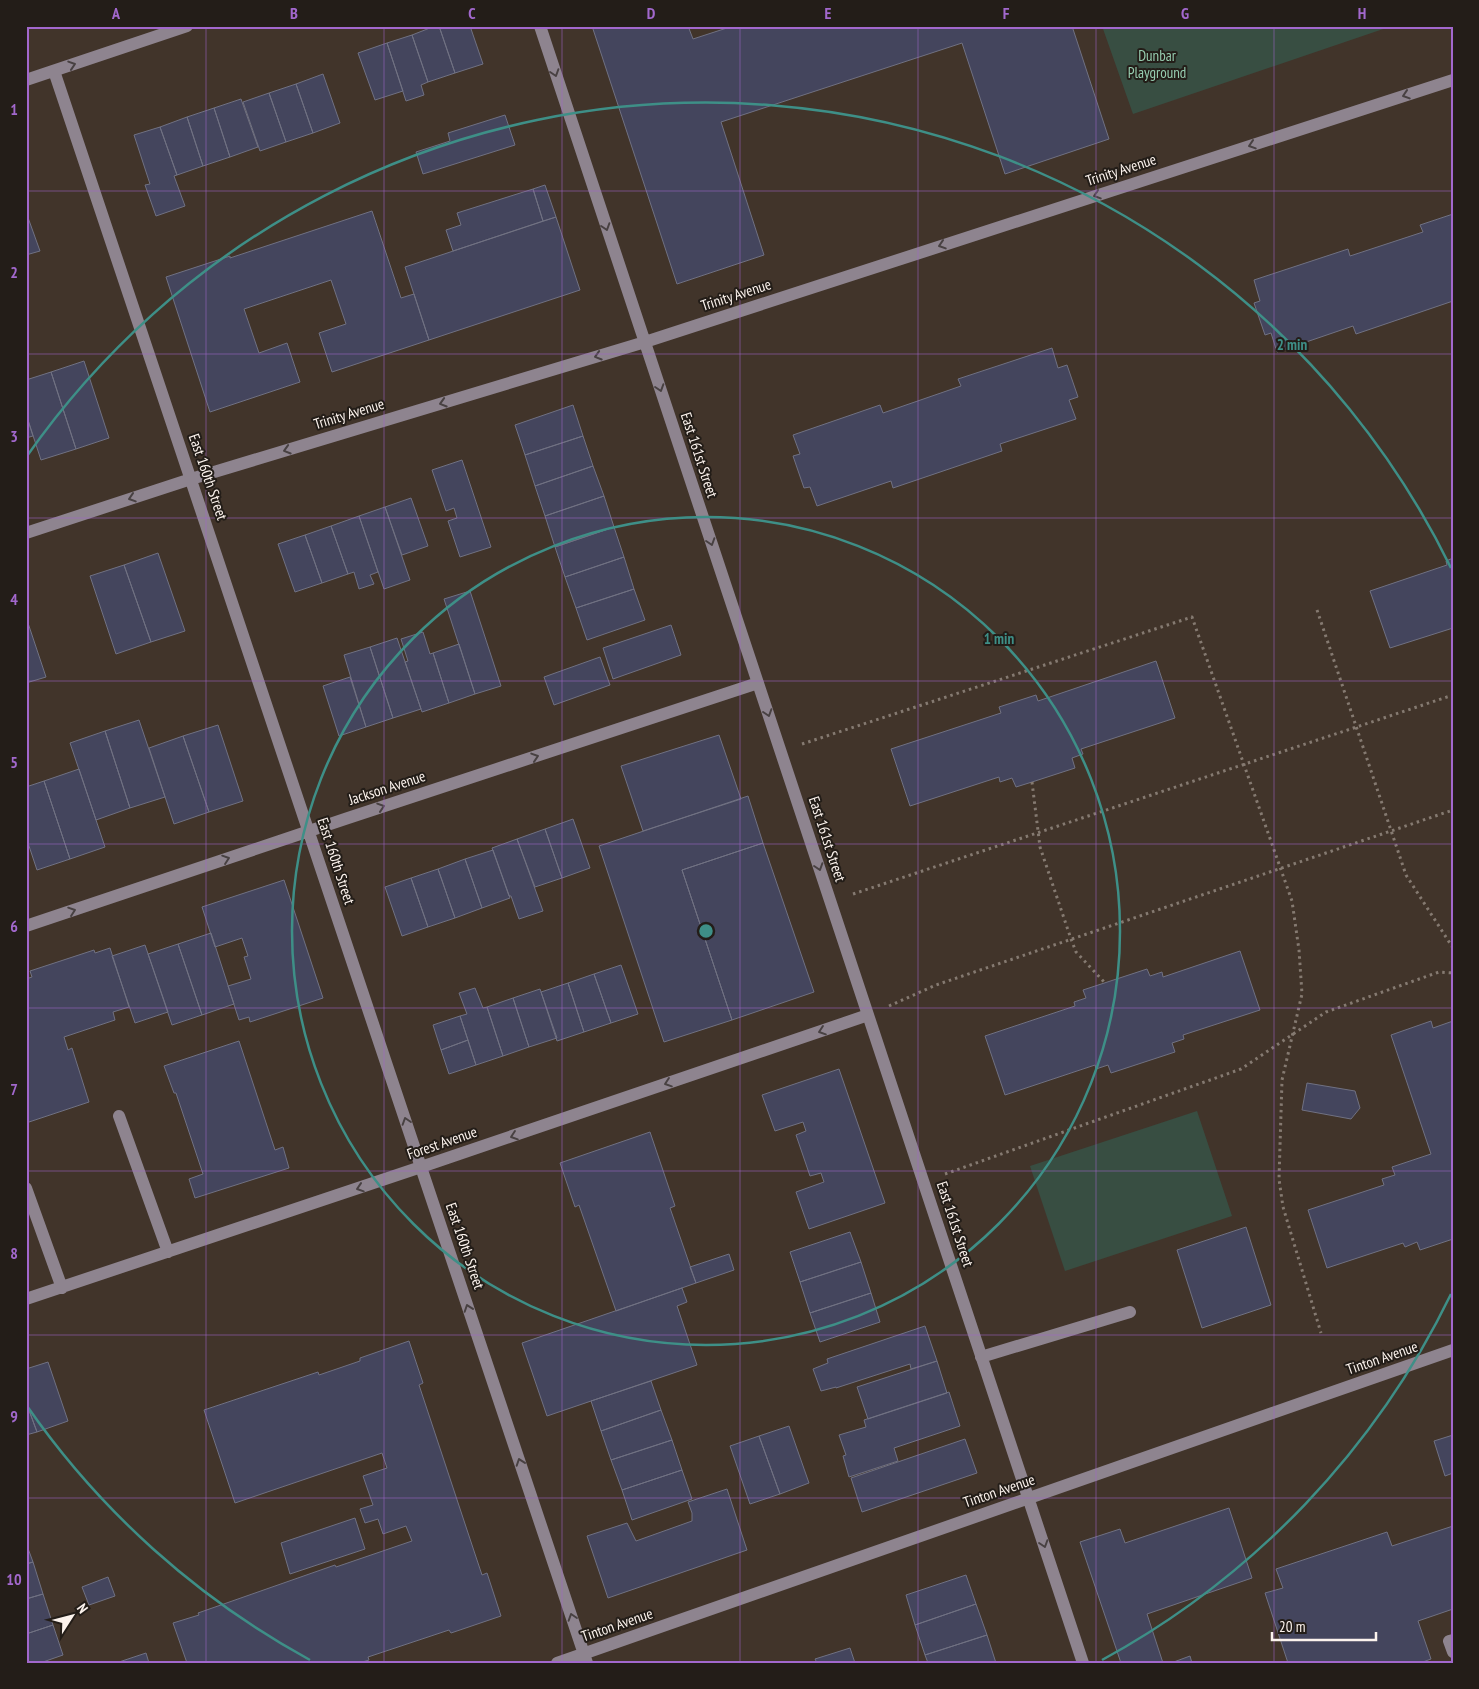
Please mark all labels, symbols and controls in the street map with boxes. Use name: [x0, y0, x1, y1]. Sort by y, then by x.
text: A: [111, 3, 121, 23]
text: B: [290, 3, 298, 23]
text: C: [468, 3, 476, 23]
text: D: [647, 3, 656, 23]
text: E: [825, 3, 832, 23]
text: F: [1003, 3, 1010, 23]
text: G: [1181, 3, 1189, 23]
text: H: [1358, 3, 1366, 23]
park label: Dunbar Playground: [1128, 46, 1186, 82]
one-way arrow: [68, 60, 76, 70]
one-way arrow: [550, 68, 560, 76]
one-way arrow: [1403, 90, 1411, 100]
text: 1: [10, 99, 18, 119]
one-way arrow: [1248, 140, 1256, 150]
street label: Trinity Avenue: [1083, 149, 1158, 190]
one-way arrow: [1093, 190, 1102, 200]
one-way arrow: [601, 222, 611, 231]
one-way arrow: [939, 240, 947, 250]
text: 2: [10, 262, 18, 282]
street label: Trinity Avenue: [698, 274, 773, 315]
text: 2 min: [1277, 335, 1307, 354]
one-way arrow: [594, 350, 603, 360]
one-way arrow: [654, 383, 664, 392]
street label: Trinity Avenue: [311, 394, 386, 433]
one-way arrow: [439, 397, 447, 407]
street label: East 161st Street: [677, 410, 722, 500]
text: 3: [10, 426, 18, 446]
street label: East 160th Street: [185, 431, 232, 522]
one-way arrow: [283, 444, 292, 454]
one-way arrow: [128, 492, 137, 502]
one-way arrow: [705, 537, 715, 546]
text: 4: [10, 589, 18, 609]
text: 1 min: [984, 629, 1014, 648]
one-way arrow: [762, 708, 772, 717]
text: 5: [10, 752, 18, 772]
one-way arrow: [530, 752, 539, 762]
street label: Jackson Avenue: [345, 766, 428, 809]
street label: East 161st Street: [805, 794, 850, 884]
one-way arrow: [376, 803, 384, 813]
street label: East 160th Street: [314, 815, 359, 907]
one-way arrow: [222, 855, 230, 865]
one-way arrow: [813, 863, 823, 871]
one-way arrow: [68, 907, 76, 917]
text: 6: [10, 916, 18, 936]
centre of rings: [697, 922, 715, 940]
one-way arrow: [818, 1025, 827, 1035]
one-way arrow: [665, 1078, 673, 1088]
text: 7: [10, 1079, 18, 1099]
one-way arrow: [402, 1117, 412, 1126]
street label: Forest Avenue: [404, 1122, 479, 1163]
one-way arrow: [511, 1130, 519, 1140]
street label: East 161st Street: [933, 1179, 978, 1269]
one-way arrow: [357, 1182, 365, 1192]
street label: East 160th Street: [442, 1200, 489, 1291]
text: 8: [10, 1243, 18, 1263]
one-way arrow: [464, 1305, 474, 1313]
street label: Tinton Avenue: [1344, 1336, 1420, 1379]
text: 9: [10, 1406, 18, 1426]
one-way arrow: [516, 1459, 526, 1467]
street label: Tinton Avenue: [961, 1469, 1037, 1512]
one-way arrow: [1038, 1539, 1048, 1548]
text: 10: [6, 1569, 22, 1589]
north arrow: [48, 1592, 98, 1642]
text: N: [73, 1600, 92, 1617]
street label: Tinton Avenue: [579, 1603, 655, 1646]
scale bar: [1272, 1609, 1375, 1641]
one-way arrow: [567, 1613, 577, 1621]
text: 20 m: [1279, 1617, 1305, 1636]

